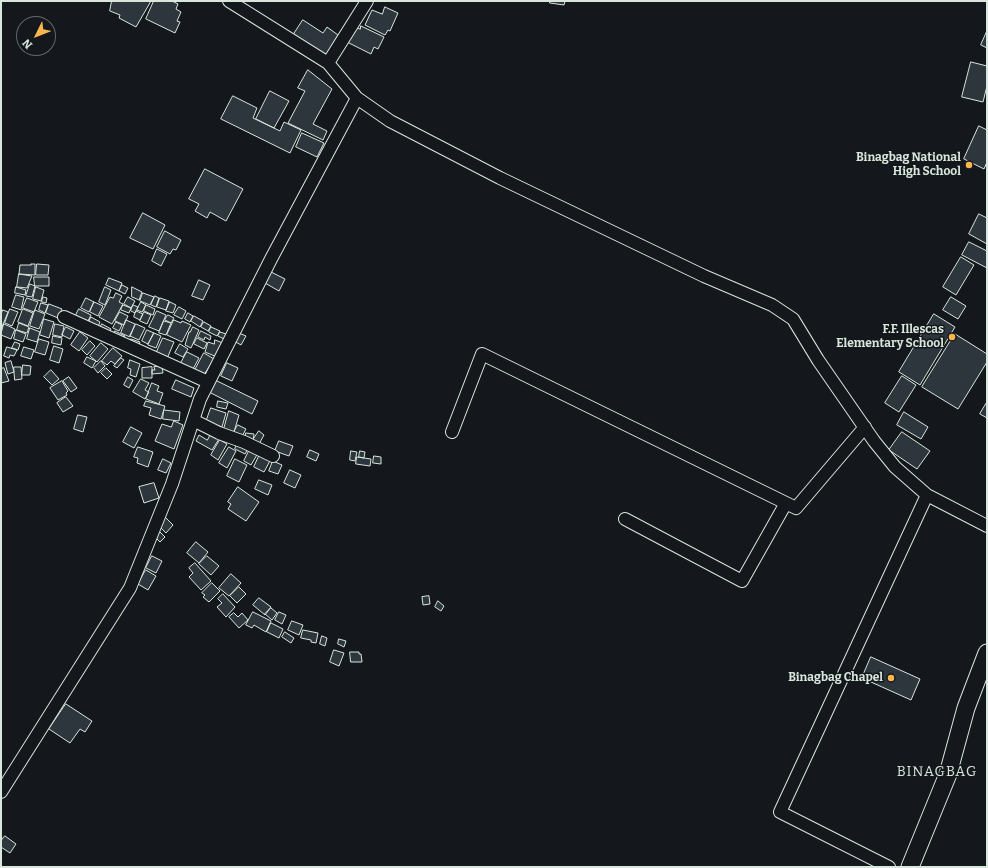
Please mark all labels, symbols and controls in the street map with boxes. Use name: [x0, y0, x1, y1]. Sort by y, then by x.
north arrow: [16, 16, 56, 56]
text: N: [20, 36, 35, 51]
place label: Binagbag National High School: [856, 151, 961, 179]
marker: Binagbag National High School: [964, 160, 974, 170]
place label: F.F. Illescas Elementary School: [836, 323, 944, 351]
marker: F.F. Illescas Elementary School: [947, 332, 957, 342]
place label: Binagbag Chapel: [788, 671, 883, 685]
marker: Binagbag Chapel: [886, 673, 896, 683]
district label: BINAGBAG: [897, 764, 977, 780]

